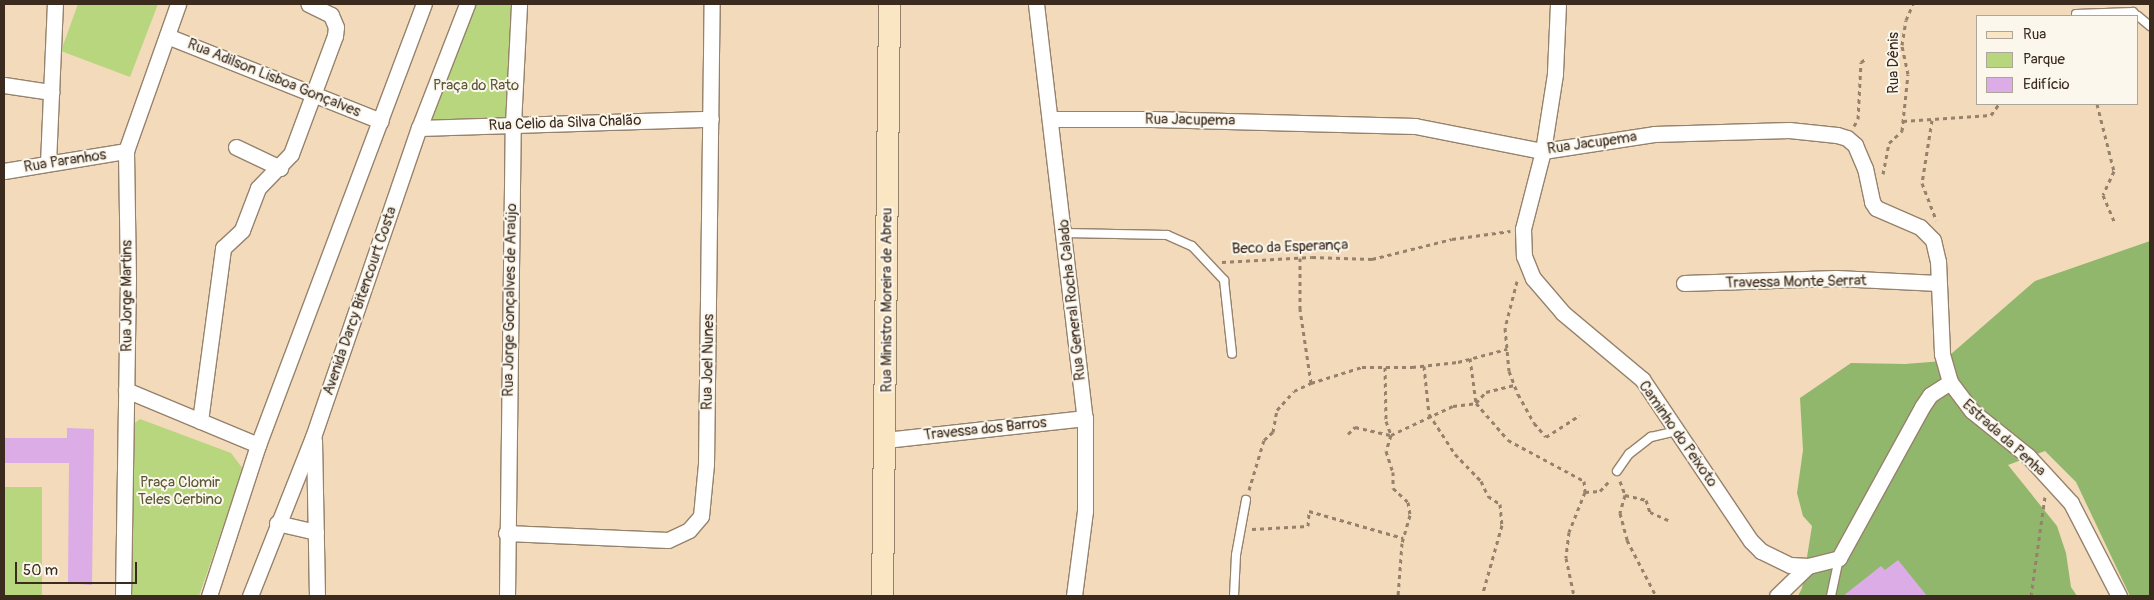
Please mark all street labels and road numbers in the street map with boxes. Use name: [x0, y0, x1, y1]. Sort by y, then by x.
street label: Rua Dênis: [1885, 32, 1903, 94]
street label: Rua Adilson Lisboa Gonçalves: [185, 35, 363, 121]
street label: Rua Jacupema: [1145, 110, 1235, 130]
street label: Rua Celio da Silva Chalão: [488, 111, 642, 135]
street label: Rua Jacupema: [1546, 128, 1638, 158]
street label: Rua Paranhos: [22, 146, 108, 176]
street label: Rua Jorge Gonçalves de Araújo: [499, 203, 521, 397]
street label: Avenida Darcy Bitencourt Costa: [319, 204, 401, 398]
street label: Rua Ministro Moreira de Abreu: [878, 208, 896, 392]
street label: Rua General Rocha Calado: [1055, 218, 1089, 382]
street label: Beco da Esperança: [1231, 236, 1349, 258]
street label: Rua Jorge Martins: [118, 240, 136, 352]
street label: Travessa Monte Serrat: [1725, 272, 1867, 292]
street label: Rua Joel Nunes: [698, 314, 718, 410]
street label: Caminho do Peixoto: [1635, 378, 1721, 490]
street label: Estrada da Penha: [1959, 396, 2049, 480]
street label: Travessa dos Barros: [923, 414, 1047, 444]

